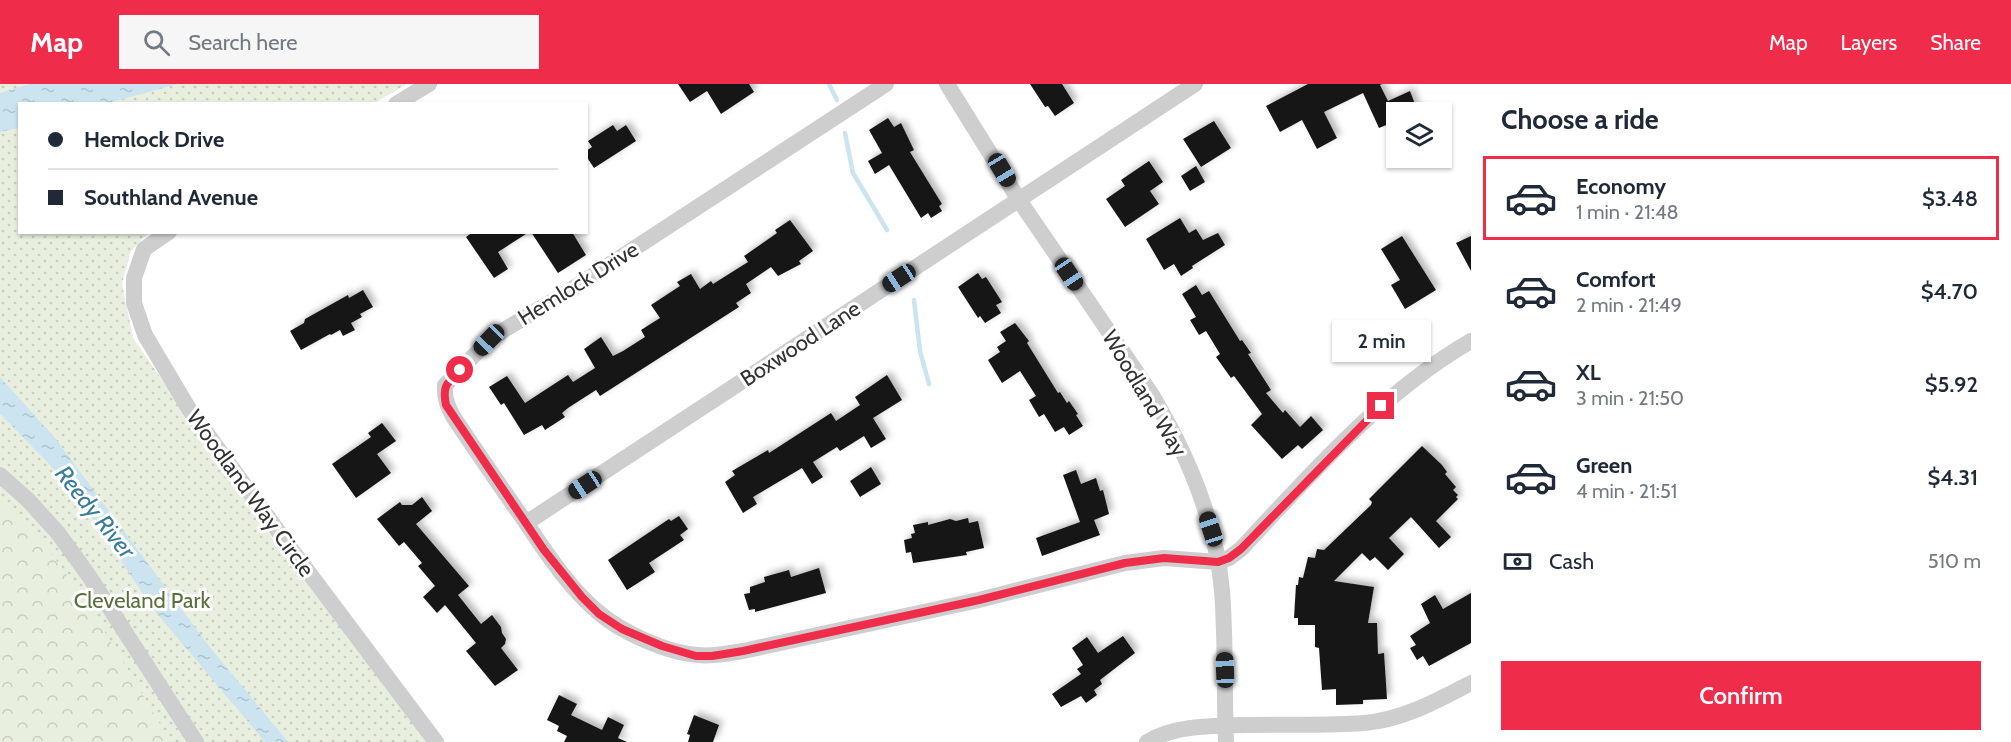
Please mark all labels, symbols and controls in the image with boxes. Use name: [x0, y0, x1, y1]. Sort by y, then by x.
search box: [119, 15, 539, 69]
text: Map: [30, 25, 83, 59]
icon: search: [140, 26, 173, 59]
text: Search here: [188, 29, 297, 56]
text: Map: [1769, 30, 1808, 55]
text: Layers: [1841, 30, 1897, 55]
text: Share: [1930, 30, 1981, 55]
map controls: [1386, 102, 1452, 168]
button: layers: [1386, 102, 1452, 168]
text: Choose a ride: [1501, 103, 1659, 136]
text: Hemlock Drive: [84, 126, 224, 153]
car: [985, 150, 1019, 190]
icon: car: [1504, 171, 1558, 225]
text: Economy: [1576, 173, 1666, 200]
text: Southland Avenue: [84, 184, 258, 211]
text: $3.48: [1922, 185, 1978, 212]
text: 1 min · 21:48: [1576, 200, 1679, 224]
street label: Hemlock Drive: [513, 236, 644, 331]
car: [1051, 254, 1087, 294]
car: [879, 261, 919, 295]
icon: car: [1504, 264, 1558, 318]
text: Comfort: [1576, 266, 1655, 293]
text: $4.70: [1921, 278, 1978, 305]
text: 2 min · 21:49: [1576, 293, 1682, 317]
street label: Boxwood Lane: [735, 295, 865, 392]
callout: 2 min: [1332, 319, 1430, 361]
car: [470, 321, 508, 359]
street label: Woodland Way: [1096, 325, 1193, 461]
text: 2 min: [1357, 329, 1406, 353]
route start: [446, 356, 473, 383]
icon: car: [1504, 357, 1558, 411]
text: XL: [1576, 359, 1601, 386]
text: $5.92: [1925, 371, 1978, 398]
text: 3 min · 21:50: [1576, 386, 1684, 410]
route end: [1367, 392, 1394, 419]
street label: Woodland Way Circle: [181, 405, 320, 582]
icon: car: [1504, 450, 1558, 504]
text: Green: [1576, 452, 1632, 479]
water label: Reedy River: [49, 459, 143, 565]
text: $4.31: [1928, 464, 1978, 491]
car: [565, 468, 605, 502]
text: 4 min · 21:51: [1576, 479, 1677, 503]
car: [1197, 509, 1225, 549]
icon: cash: [1501, 545, 1534, 578]
text: Cash: [1549, 548, 1594, 575]
text: 510 m: [1928, 549, 1981, 573]
park label: Cleveland Park: [74, 587, 210, 614]
car: [1215, 652, 1235, 688]
button: Confirm: [1501, 661, 1981, 730]

